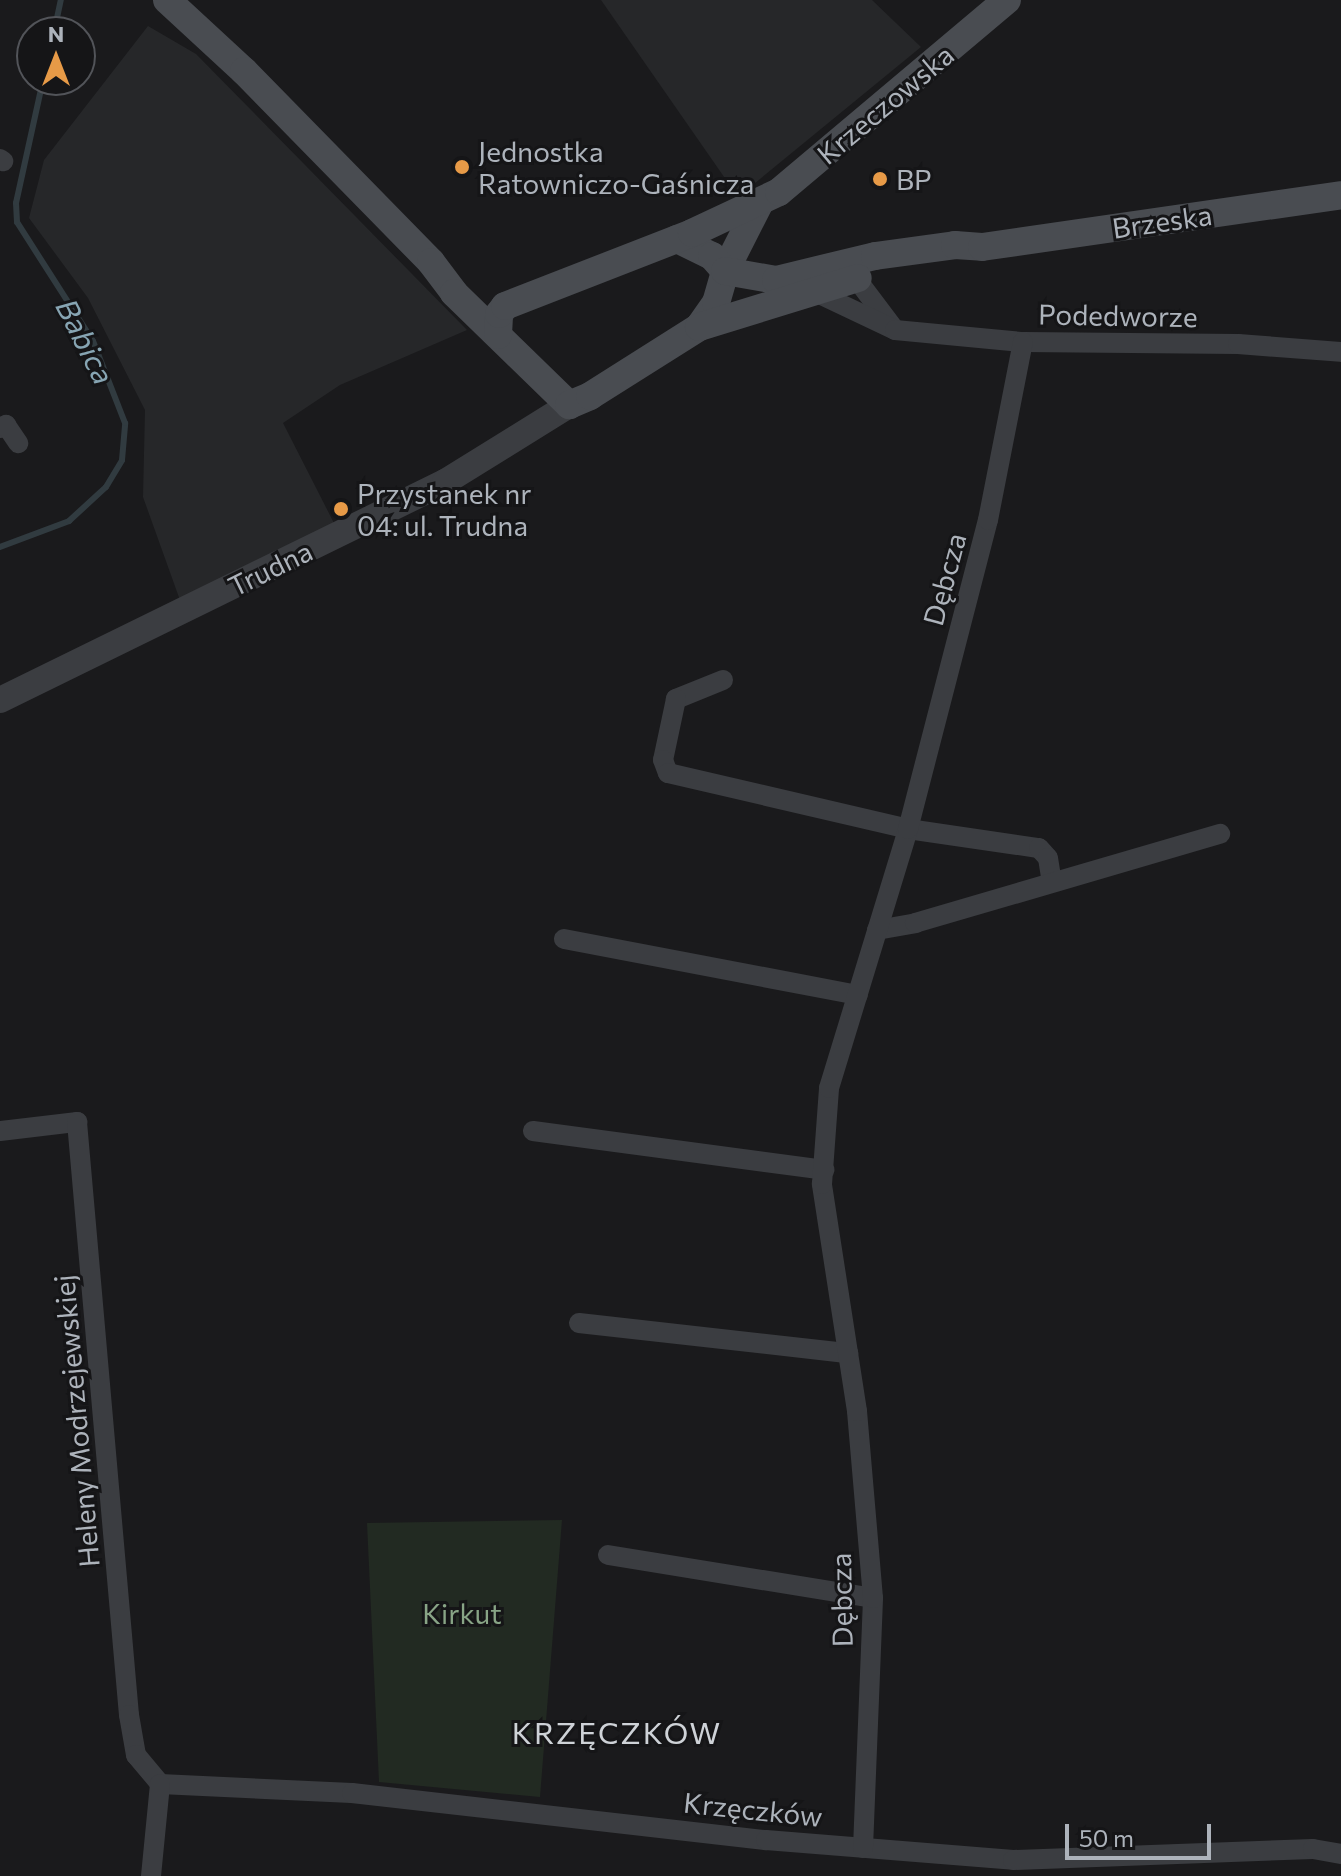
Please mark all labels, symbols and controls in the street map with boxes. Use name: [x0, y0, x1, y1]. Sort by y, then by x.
north arrow: [16, 16, 96, 96]
text: N: [48, 20, 64, 47]
street label: Krzeczowska: [810, 37, 960, 171]
place label: Jednostka Ratowniczo-Gaśnicza: [478, 134, 754, 200]
marker: Jednostka Ratowniczo-Gaśnicza: [453, 158, 471, 176]
place label: BP: [896, 162, 932, 196]
marker: BP: [871, 170, 889, 188]
street label: Brzeska: [1110, 197, 1214, 245]
water label: Babica: [49, 292, 123, 390]
street label: Podedworze: [1038, 297, 1198, 333]
place label: Przystanek nr 04: ul. Trudna: [357, 476, 531, 542]
marker: Przystanek nr 04: ul. Trudna: [332, 500, 350, 518]
street label: Dębcza: [916, 529, 972, 629]
street label: Trudna: [223, 533, 317, 603]
street label: Heleny Modrzejewskiej: [46, 1273, 106, 1569]
street label: Dębcza: [823, 1553, 859, 1647]
park label: Kirkut: [422, 1596, 502, 1630]
district label: KRZĘCZKÓW: [512, 1714, 722, 1750]
street label: Krzęczków: [682, 1785, 824, 1833]
scale bar: [1069, 1808, 1215, 1858]
text: 50 m: [1079, 1823, 1134, 1852]

